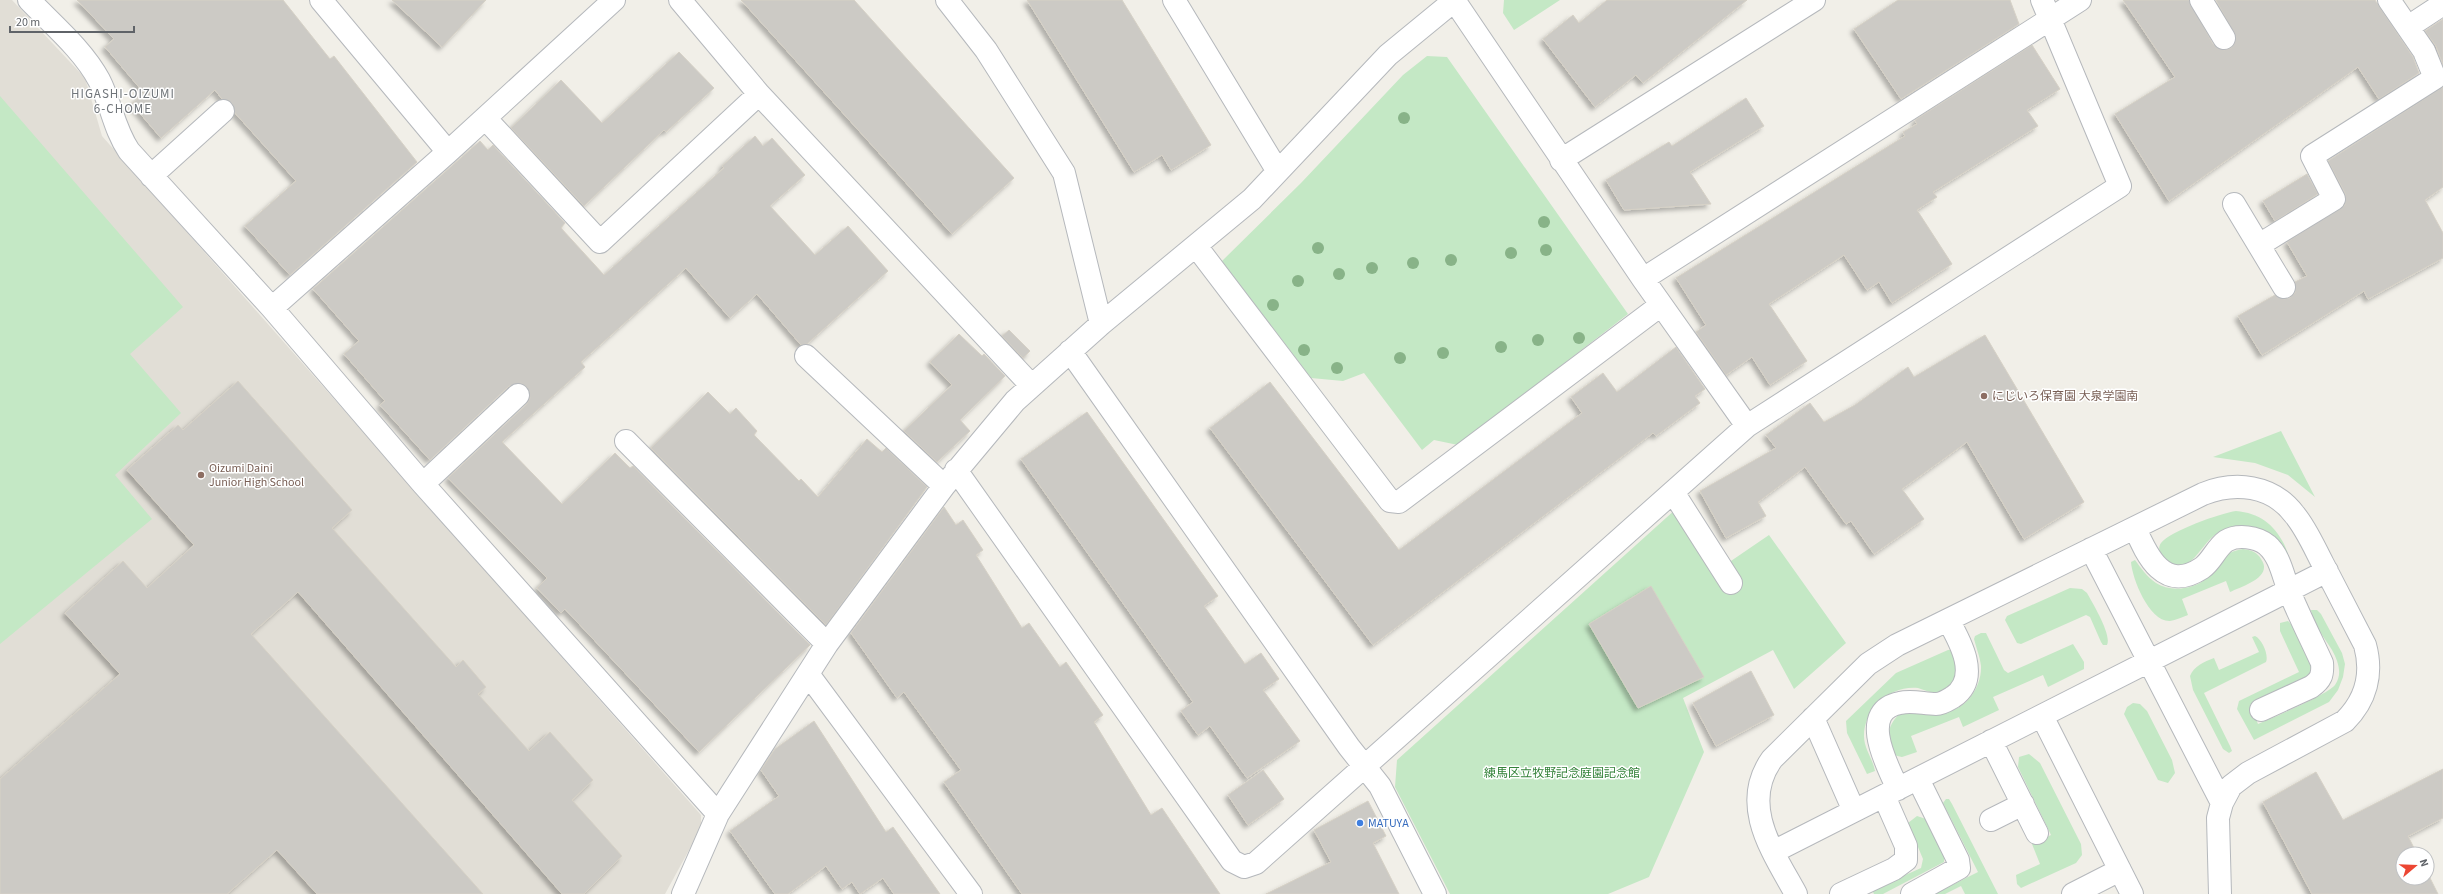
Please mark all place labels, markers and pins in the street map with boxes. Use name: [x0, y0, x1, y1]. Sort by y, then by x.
place label: にじいろ保育園 大泉学園南: [1992, 388, 2138, 405]
marker: にじいろ保育園 大泉学園南: [1979, 391, 1989, 401]
place label: Oizumi Daini Junior High School: [209, 460, 304, 491]
marker: Oizumi Daini Junior High School: [196, 470, 206, 480]
place label: MATUYA: [1368, 815, 1409, 832]
marker: MATUYA: [1355, 818, 1365, 828]

